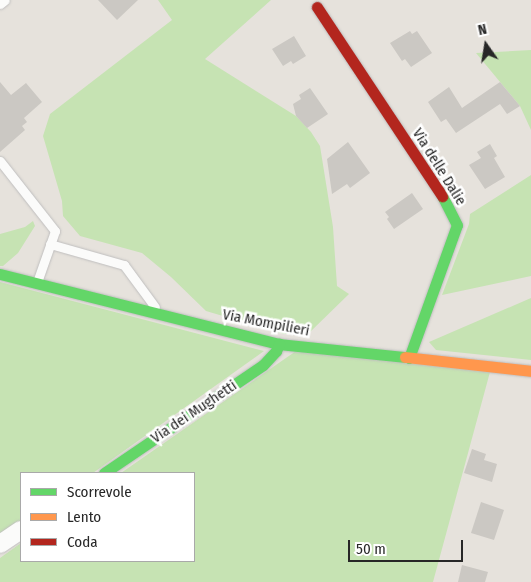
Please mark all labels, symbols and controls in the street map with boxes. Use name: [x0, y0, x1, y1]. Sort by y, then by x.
north arrow: [461, 20, 511, 70]
text: N: [477, 21, 489, 39]
street label: Via delle Dalie: [408, 125, 470, 209]
street label: Via Mompilieri: [221, 306, 311, 340]
street label: Via dei Mughetti: [148, 377, 240, 447]
legend: [20, 472, 195, 562]
text: Scorrevole: [67, 483, 132, 501]
text: Lento: [67, 508, 101, 526]
scale bar: [351, 530, 466, 562]
text: Coda: [67, 533, 98, 551]
text: 50 m: [356, 540, 386, 558]

